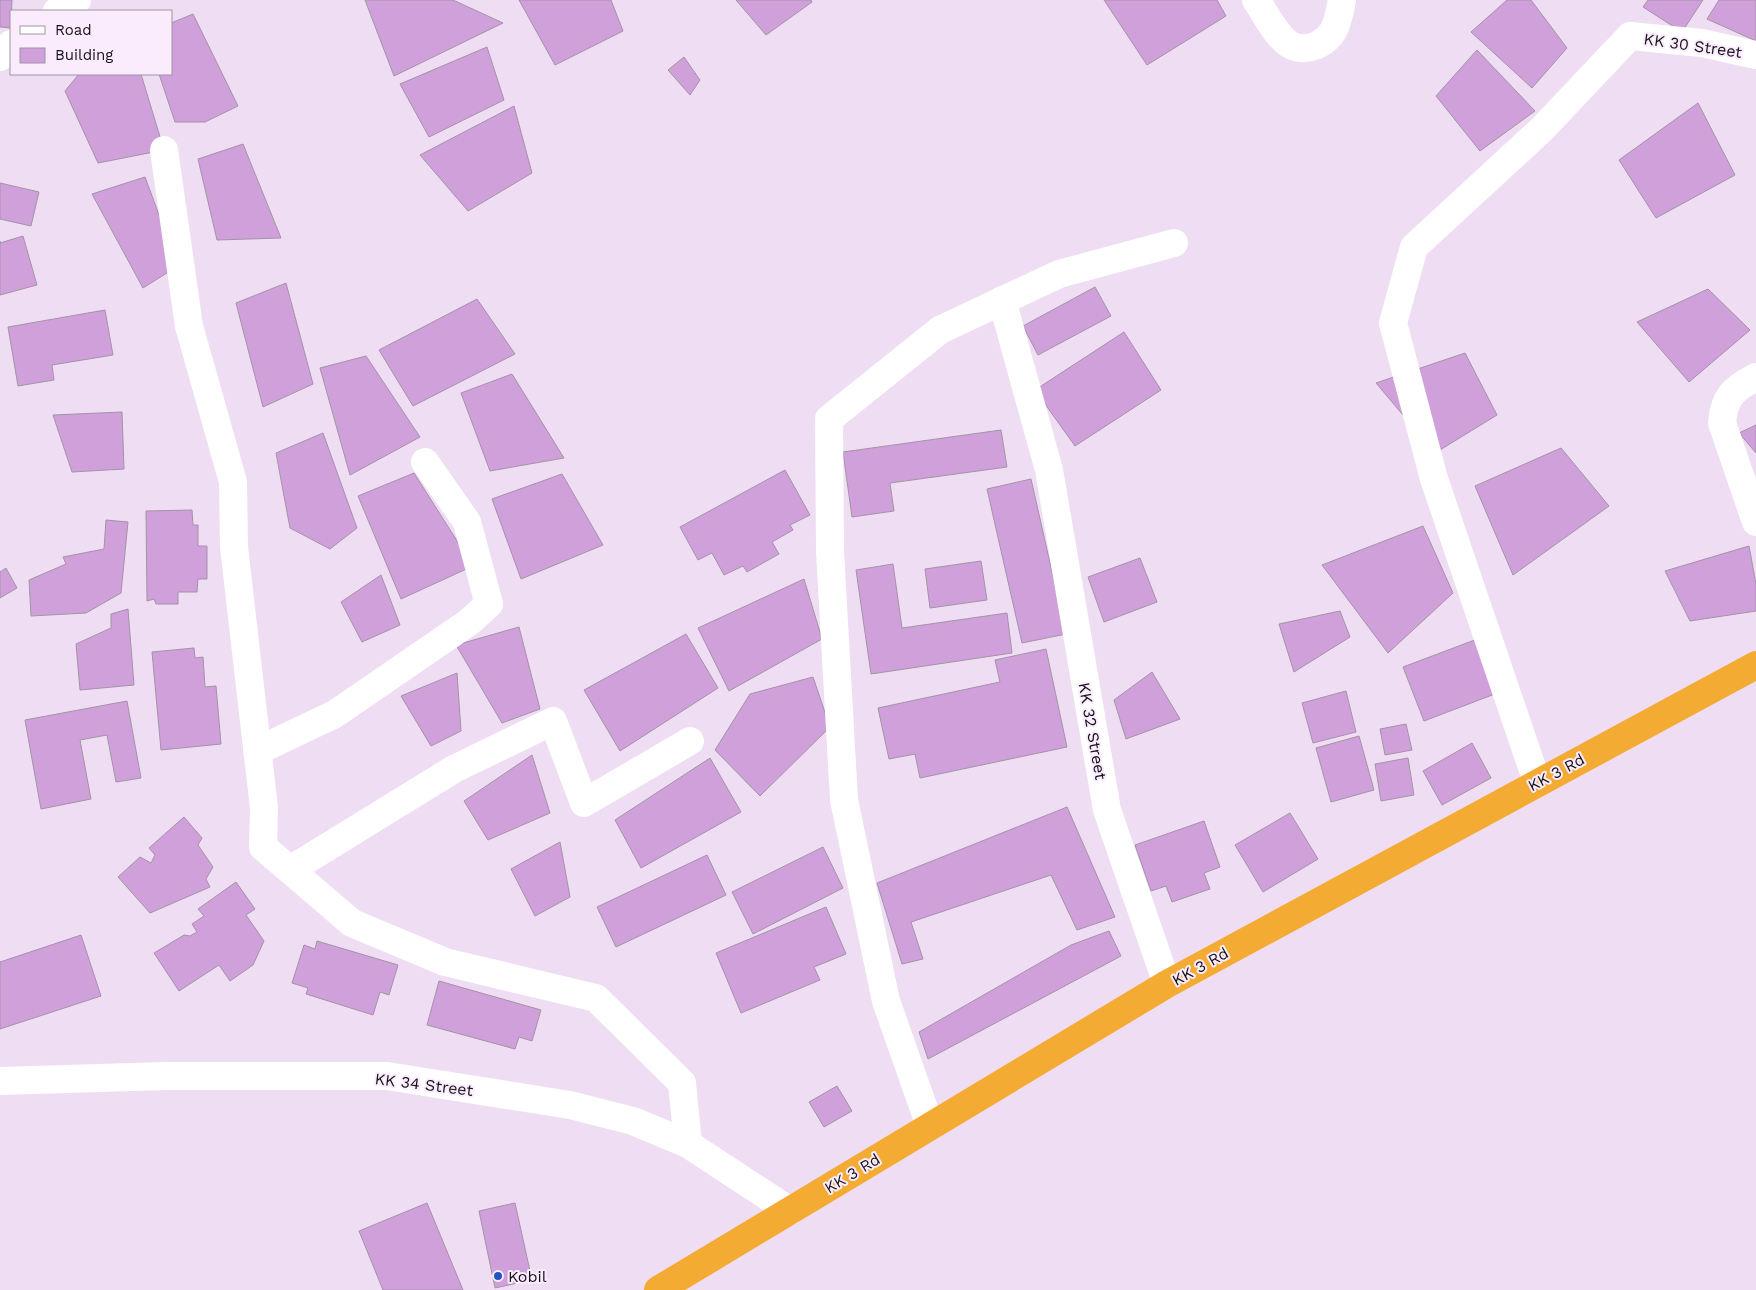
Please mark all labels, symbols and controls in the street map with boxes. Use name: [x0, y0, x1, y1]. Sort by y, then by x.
legend: [10, 10, 172, 75]
text: Road: [55, 21, 92, 39]
street label: KK 30 Street: [1643, 29, 1744, 62]
text: Building: [55, 46, 113, 64]
street label: KK 32 Street: [1075, 681, 1110, 782]
street label: KK 3 Rd: [1525, 750, 1588, 795]
street label: KK 3 Rd: [1169, 943, 1232, 990]
street label: KK 34 Street: [374, 1069, 474, 1100]
street label: KK 3 Rd: [821, 1149, 883, 1197]
place label: Kobil: [508, 1267, 547, 1286]
marker: Kobil: [492, 1270, 504, 1282]

